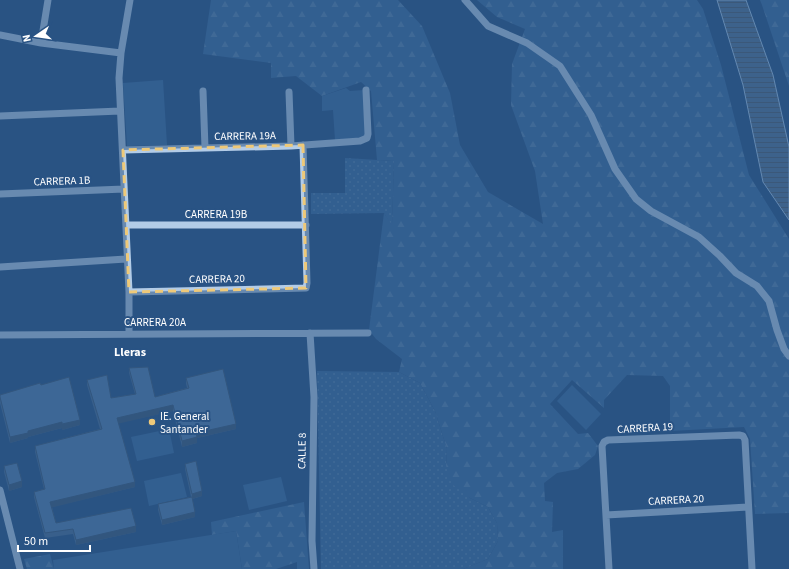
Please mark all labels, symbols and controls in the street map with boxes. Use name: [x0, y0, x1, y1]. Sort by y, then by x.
north arrow: [16, 16, 56, 56]
text: N: [19, 33, 35, 43]
street label: CARRERA 19A: [214, 128, 276, 144]
street label: CARRERA 1B: [33, 172, 91, 189]
street label: CARRERA 19B: [185, 207, 248, 222]
street label: CARRERA 20: [189, 271, 245, 287]
street label: CARRERA 20A: [124, 315, 186, 330]
district label: Lleras: [114, 344, 146, 361]
place label: IE. General Santander: [160, 409, 209, 437]
marker: IE. General Santander: [147, 417, 157, 427]
street label: CARRERA 19: [617, 419, 673, 437]
street label: CALLE 8: [294, 432, 310, 469]
street label: CARRERA 20: [648, 491, 704, 509]
scale bar: [18, 527, 90, 553]
text: 50 m: [24, 533, 48, 550]

